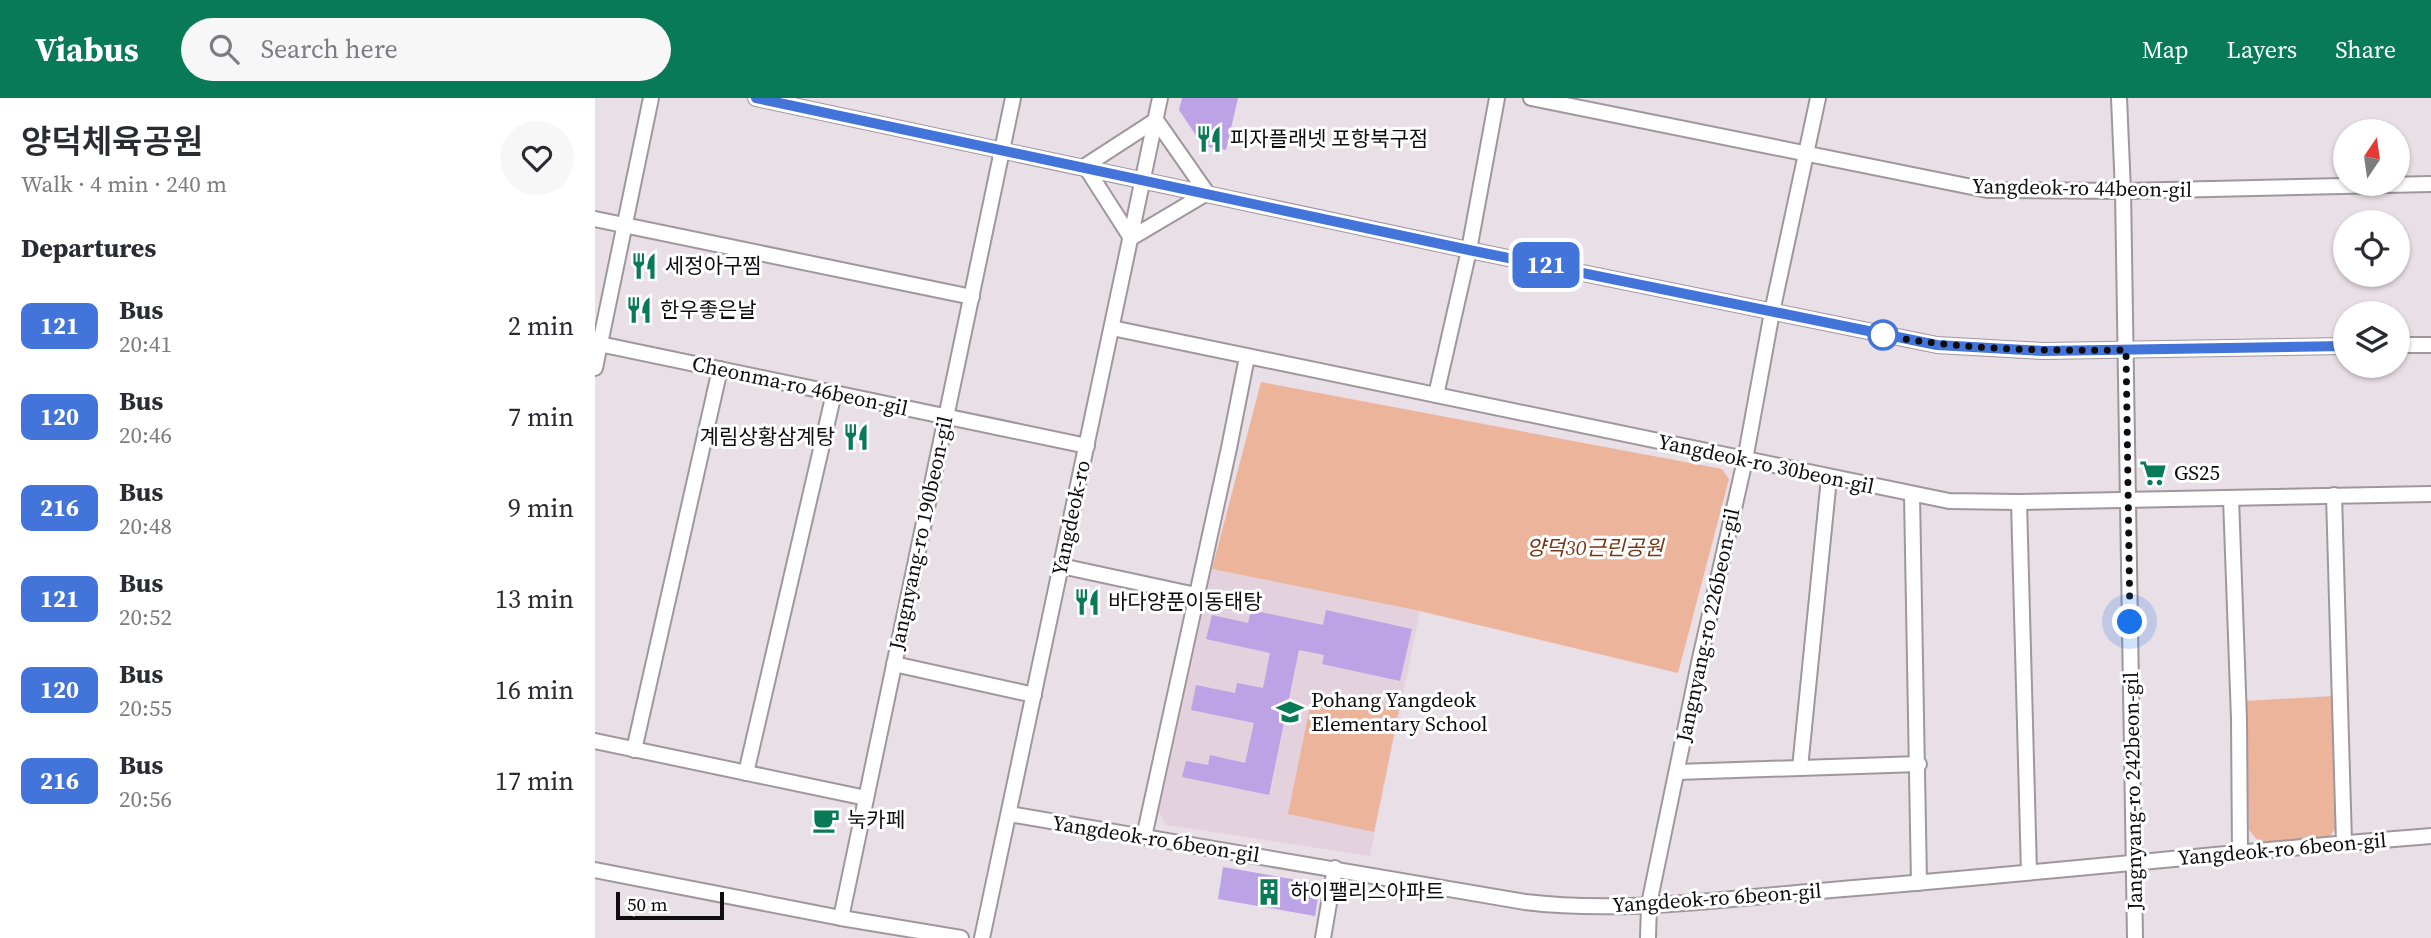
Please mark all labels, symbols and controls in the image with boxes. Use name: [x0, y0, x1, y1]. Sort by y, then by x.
search box: [181, 18, 671, 81]
text: Viabus: [35, 27, 139, 72]
icon: search: [205, 30, 243, 68]
text: Search here: [261, 31, 398, 67]
text: Map: [2142, 33, 2189, 66]
text: Layers: [2227, 33, 2297, 66]
text: Share: [2335, 33, 2396, 66]
text: 양덕체육공원: [21, 119, 203, 164]
north arrow: [2333, 119, 2410, 196]
map controls: [2333, 119, 2410, 378]
button: heart: [500, 121, 574, 195]
restaurant icon: 피자플래넷 포항북구점: [1194, 124, 1224, 154]
place label: 피자플래넷 포항북구점: [1230, 124, 1428, 153]
text: Walk · 4 min · 240 m: [21, 168, 227, 200]
street label: Yangdeok-ro 44beon-gil: [1972, 171, 2192, 204]
button: locate: [2333, 210, 2410, 287]
text: Departures: [21, 230, 156, 266]
line badge: 121: [1506, 242, 1586, 288]
text: 121: [1526, 248, 1566, 281]
restaurant icon: 세정아구찜: [629, 251, 659, 281]
place label: 세정아구찜: [665, 251, 762, 280]
text: Bus: [119, 292, 163, 328]
restaurant icon: 한우좋은날: [624, 295, 654, 325]
place label: 한우좋은날: [660, 295, 757, 324]
button: layers: [2333, 301, 2410, 378]
text: 2 min: [508, 308, 574, 344]
text: 121: [40, 309, 79, 342]
unlabelled marker: [1868, 320, 1898, 350]
text: 20:41: [119, 328, 172, 360]
street label: Cheonma-ro 46beon-gil: [690, 348, 911, 423]
text: Bus: [119, 383, 163, 419]
text: 7 min: [508, 399, 574, 435]
text: 120: [40, 400, 79, 433]
street label: Jangnyang-ro 190beon-gil: [881, 413, 959, 653]
text: 20:46: [119, 419, 172, 451]
place label: 계림상황삼계탕: [700, 422, 835, 451]
restaurant icon: 계림상황삼계탕: [841, 422, 871, 452]
street label: Yangdeok-ro 30beon-gil: [1655, 426, 1877, 501]
street label: Yangdeok-ro: [1044, 457, 1097, 578]
supermarket icon: GS25: [2138, 458, 2168, 488]
place label: GS25: [2174, 458, 2220, 487]
text: Bus: [119, 474, 163, 510]
text: 9 min: [508, 490, 574, 526]
text: 216: [40, 491, 79, 524]
street label: Jangnyang-ro 226beon-gil: [1668, 505, 1746, 745]
text: 20:48: [119, 510, 172, 542]
park label: 양덕30근린공원: [1526, 533, 1665, 562]
text: Bus: [119, 565, 163, 601]
text: 13 min: [495, 581, 574, 617]
text: 121: [40, 582, 79, 615]
restaurant icon: 바다양푼이동태탕: [1072, 587, 1102, 617]
place label: 바다양푼이동태탕: [1108, 587, 1263, 616]
text: 20:52: [119, 601, 172, 633]
your location: [2112, 604, 2147, 639]
text: Bus: [119, 656, 163, 692]
text: 16 min: [495, 672, 574, 708]
street label: Jangnyang-ro 242beon-gil: [2116, 672, 2149, 911]
text: 120: [40, 673, 79, 706]
place label: Pohang Yangdeok Elementary School: [1311, 685, 1488, 738]
text: 20:55: [119, 692, 172, 724]
school or university icon: Pohang Yangdeok Elementary School: [1275, 697, 1305, 727]
text: Bus: [119, 747, 163, 783]
text: 17 min: [495, 763, 574, 799]
text: 216: [40, 764, 79, 797]
text: 20:56: [119, 783, 172, 815]
cafe icon: 눅카페: [811, 805, 841, 835]
place label: 눅카페: [847, 805, 905, 834]
street label: Yangdeok-ro 6beon-gil: [1050, 808, 1262, 869]
street label: Yangdeok-ro 6beon-gil: [2176, 825, 2388, 872]
street label: Yangdeok-ro 6beon-gil: [1611, 876, 1823, 919]
building icon: 하이팰리스아파트: [1254, 877, 1284, 907]
place label: 하이팰리스아파트: [1290, 877, 1445, 906]
scale bar: [616, 889, 725, 921]
text: 50 m: [627, 891, 668, 917]

